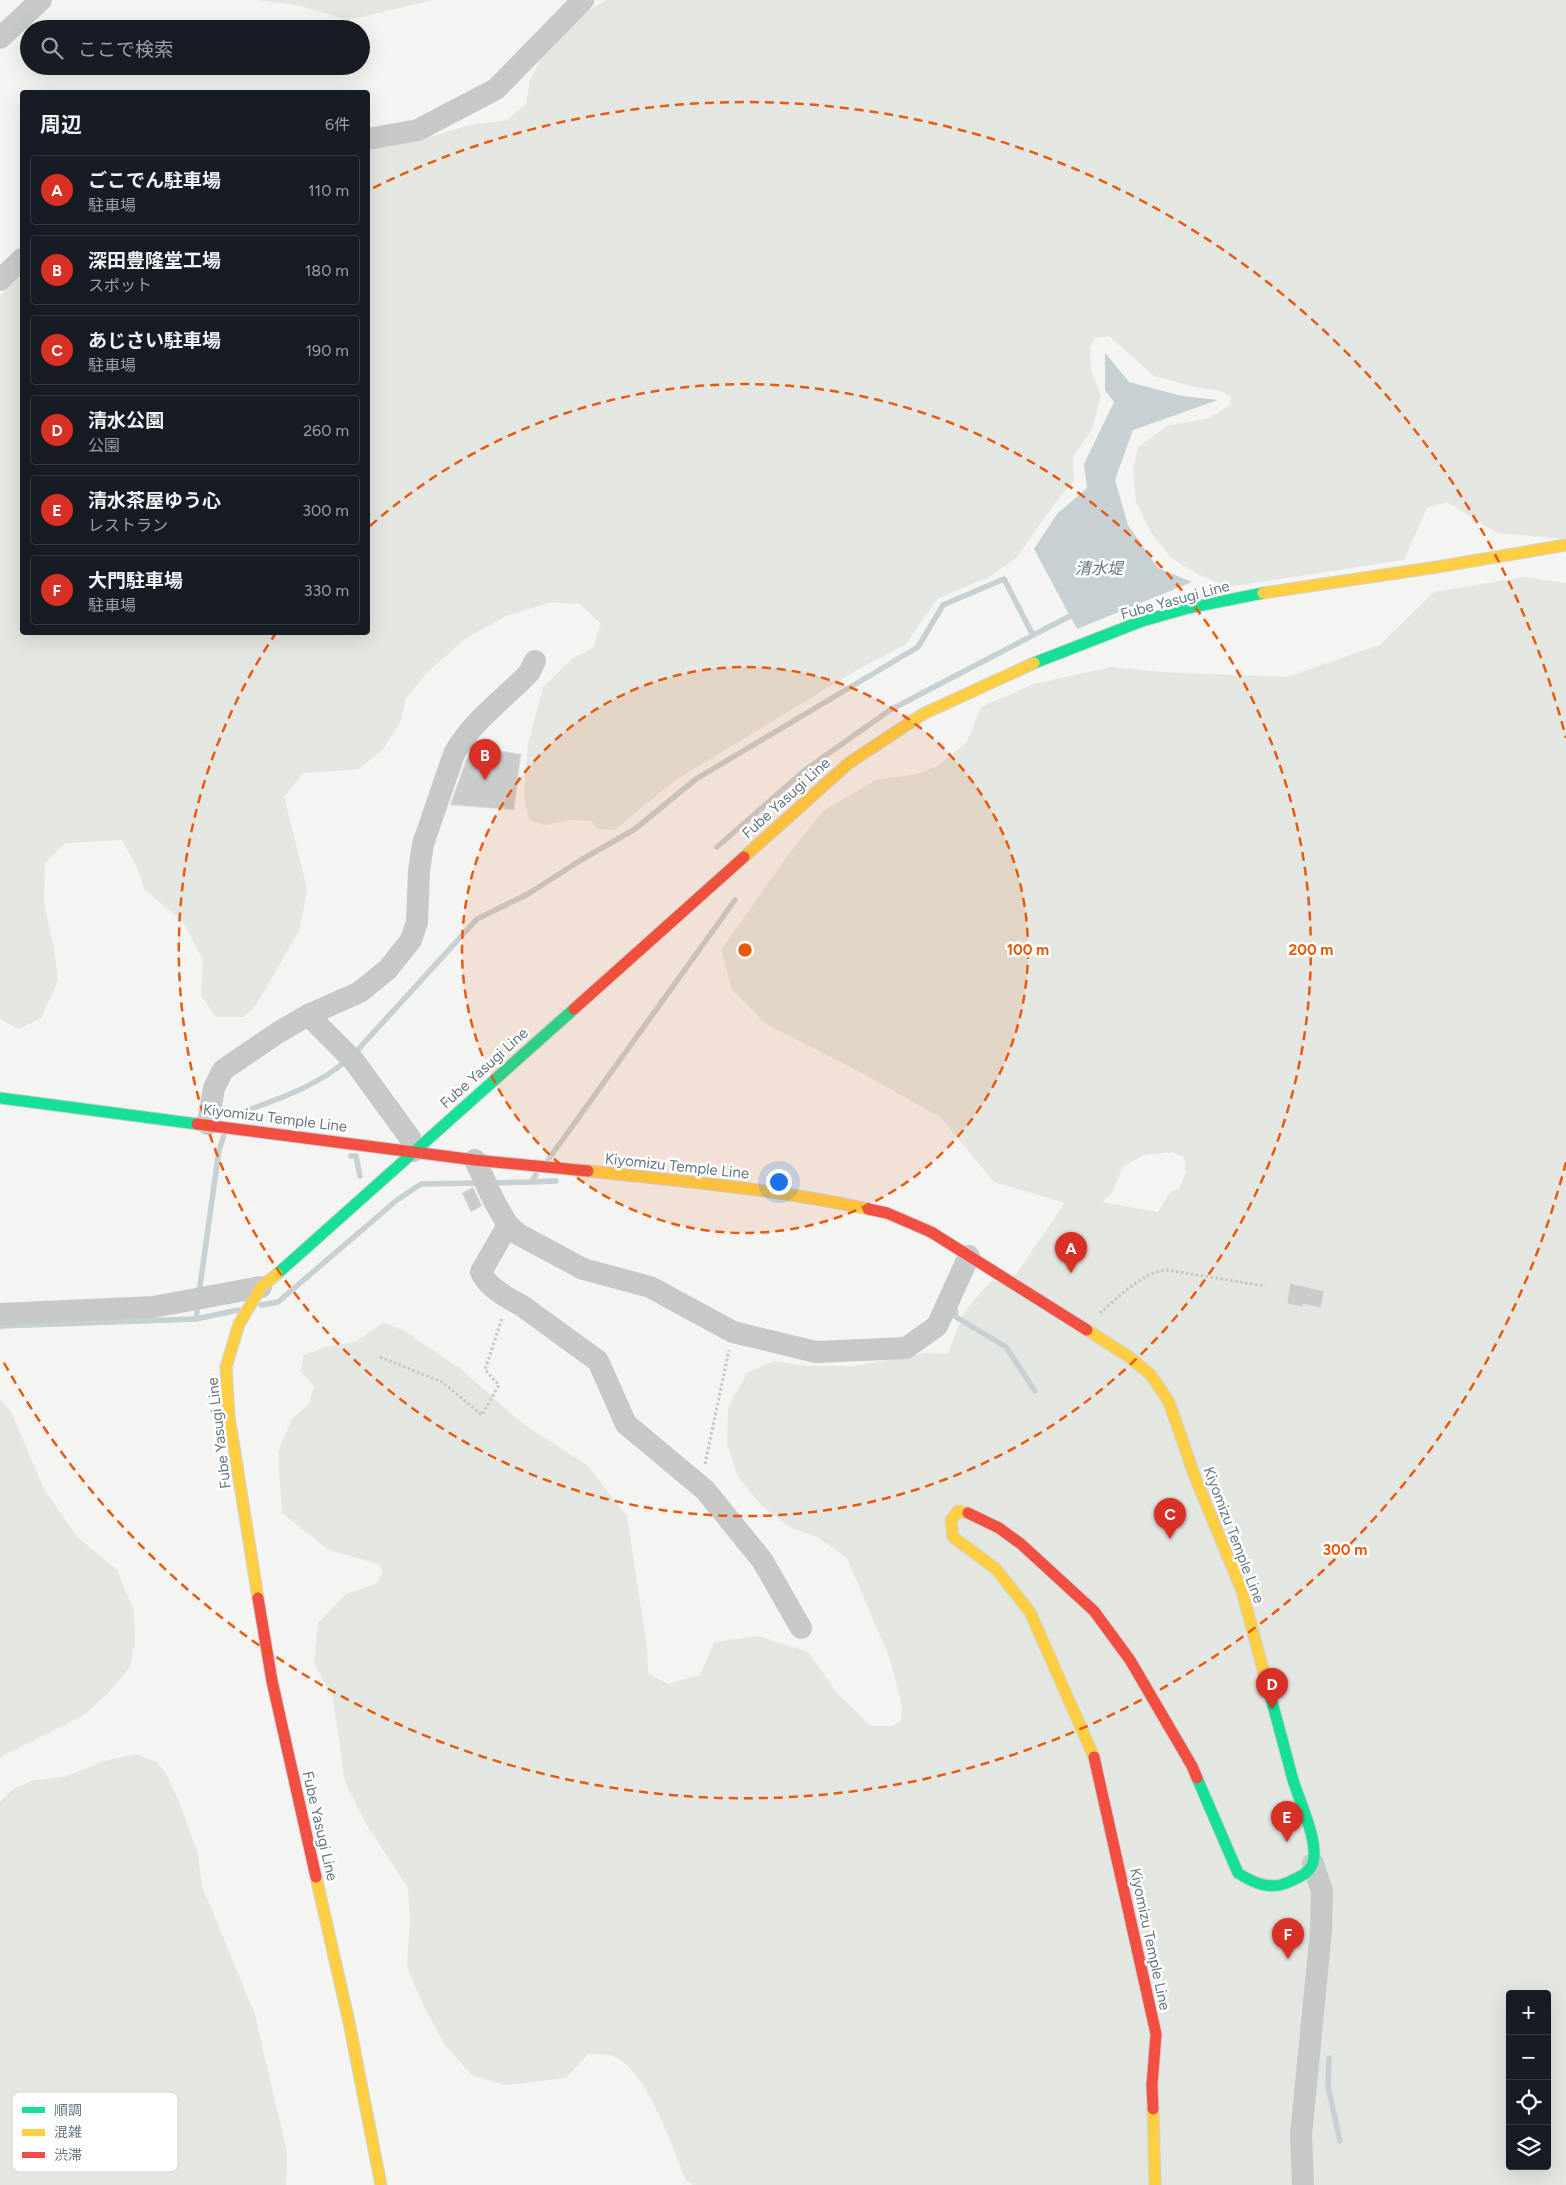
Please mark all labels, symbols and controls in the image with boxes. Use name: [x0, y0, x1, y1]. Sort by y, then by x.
search box: [20, 20, 370, 75]
icon: search: [38, 34, 66, 62]
text: ここで検索: [78, 38, 173, 61]
text: 周辺: [40, 112, 82, 137]
text: 6件: [325, 115, 350, 134]
text: ごこでん駐車場: [88, 169, 221, 192]
text: A: [51, 181, 63, 200]
text: 110 m: [308, 181, 349, 200]
text: 駐車場: [88, 196, 136, 215]
text: 深田豊隆堂工場: [88, 249, 221, 272]
text: B: [52, 261, 62, 280]
text: 180 m: [305, 261, 349, 280]
text: スポット: [88, 276, 152, 295]
text: あじさい駐車場: [88, 329, 221, 352]
text: C: [51, 341, 63, 360]
text: 190 m: [306, 341, 349, 360]
text: 駐車場: [88, 356, 136, 375]
text: 清水公園: [88, 409, 164, 432]
text: D: [51, 421, 63, 440]
text: 260 m: [303, 421, 349, 440]
text: 公園: [88, 436, 120, 455]
text: 清水茶屋ゆう心: [88, 489, 221, 512]
text: E: [52, 501, 62, 520]
text: 300 m: [302, 501, 349, 520]
text: レストラン: [88, 516, 168, 535]
water label: 清水堤: [1075, 559, 1125, 578]
text: 大門駐車場: [88, 569, 183, 592]
street label: Fube Yasugi Line: [1119, 577, 1231, 623]
text: F: [53, 581, 61, 600]
text: 330 m: [304, 581, 349, 600]
text: 駐車場: [88, 596, 136, 615]
pin: B: [469, 739, 501, 780]
street label: Fube Yasugi Line: [738, 754, 834, 842]
centre of rings: [736, 941, 754, 959]
text: 100 m: [1007, 941, 1049, 959]
text: 200 m: [1289, 941, 1333, 959]
street label: Fube Yasugi Line: [436, 1024, 532, 1112]
street label: Kiyomizu Temple Line: [202, 1100, 348, 1136]
street label: Kiyomizu Temple Line: [604, 1149, 750, 1183]
your location: [766, 1169, 792, 1195]
pin: A: [1055, 1232, 1087, 1273]
street label: Fube Yasugi Line: [203, 1376, 235, 1490]
street label: Kiyomizu Temple Line: [1200, 1464, 1268, 1606]
pin: C: [1154, 1498, 1186, 1539]
text: 300 m: [1323, 1541, 1367, 1559]
pin: D: [1256, 1668, 1288, 1709]
street label: Fube Yasugi Line: [299, 1769, 341, 1883]
pin: E: [1271, 1801, 1303, 1842]
street label: Kiyomizu Temple Line: [1126, 1866, 1174, 2012]
pin: F: [1272, 1918, 1304, 1959]
map controls: [1506, 1990, 1551, 2170]
button: +: [1506, 1990, 1551, 2035]
button: −: [1506, 2035, 1551, 2080]
button: locate: [1506, 2080, 1551, 2125]
legend: [12, 2092, 178, 2172]
text: 順調: [54, 2102, 82, 2119]
text: 混雑: [54, 2124, 82, 2141]
button: layers: [1506, 2125, 1551, 2170]
text: 渋滞: [54, 2147, 82, 2164]

